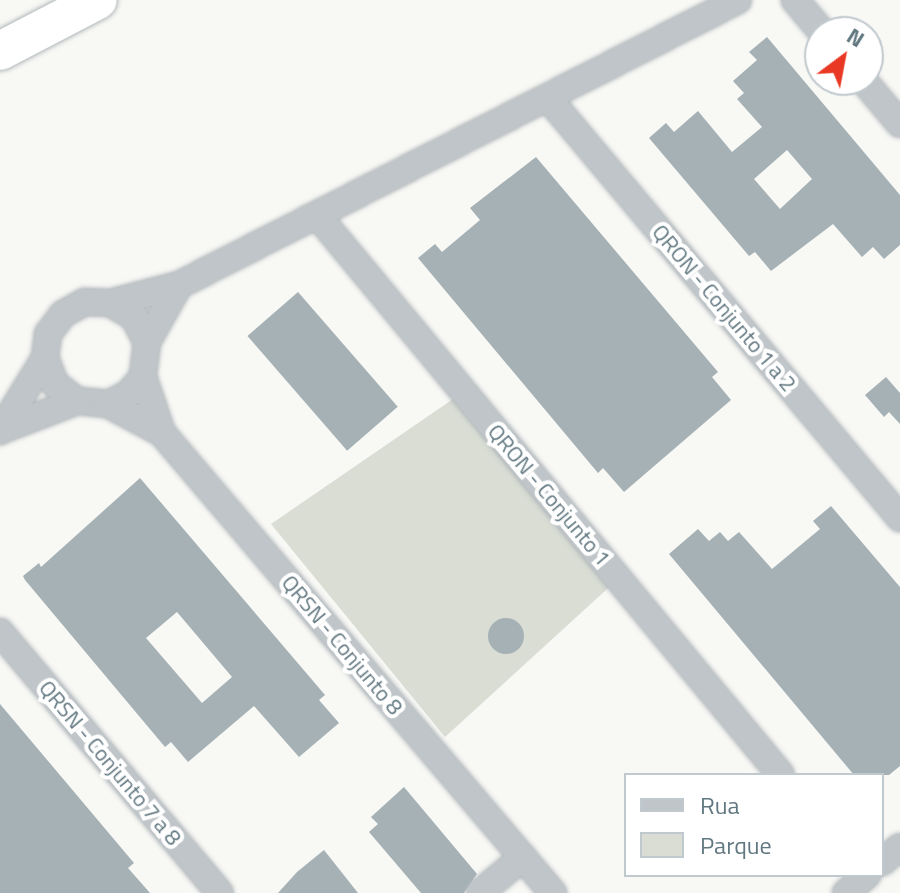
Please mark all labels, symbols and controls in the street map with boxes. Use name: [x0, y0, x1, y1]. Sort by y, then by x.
north arrow: [804, 16, 884, 96]
text: N: [840, 19, 871, 56]
street label: QRON - Conjunto 1 a 2: [646, 219, 802, 397]
street label: QRON - Conjunto 1: [482, 419, 616, 571]
street label: QRSN - Conjunto 8: [276, 570, 408, 720]
street label: QRSN - Conjunto 7 a 8: [33, 675, 187, 851]
legend: [624, 773, 884, 877]
text: Rua: [700, 787, 739, 823]
text: Parque: [700, 827, 772, 863]

